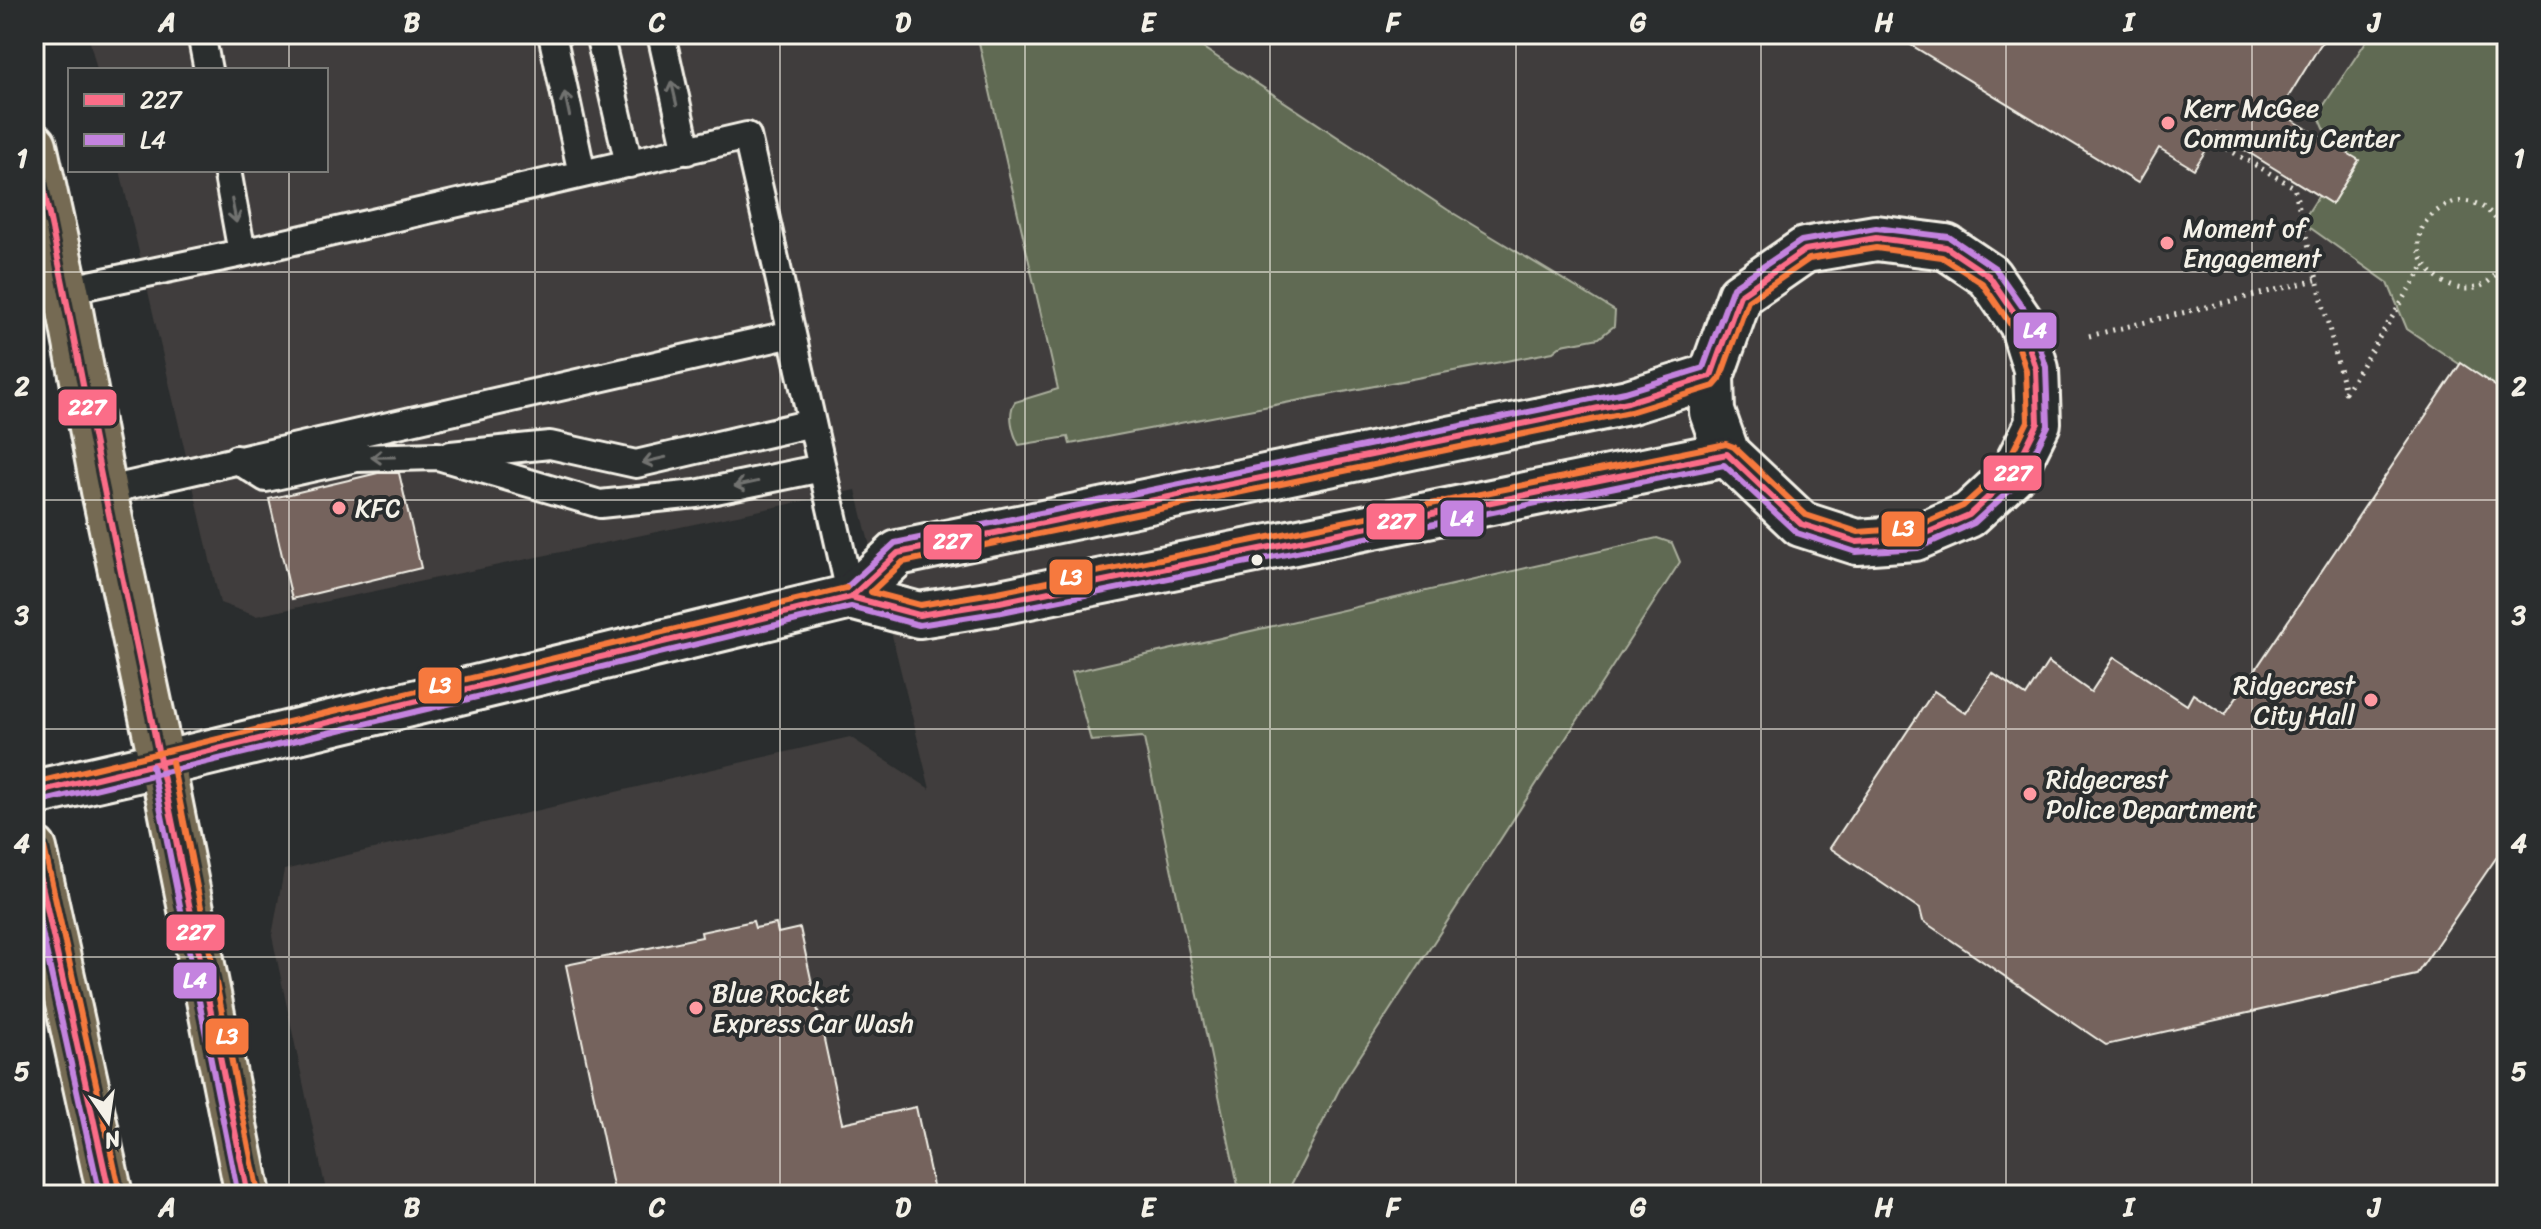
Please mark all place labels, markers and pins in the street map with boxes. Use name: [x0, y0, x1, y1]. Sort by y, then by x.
place label: Kerr McGee Community Center: [2184, 85, 2401, 161]
marker: Kerr McGee Community Center: [2159, 114, 2177, 132]
place label: Moment of Engagement: [2183, 205, 2323, 281]
marker: Moment of Engagement: [2158, 234, 2176, 252]
place label: KFC: [355, 485, 401, 531]
marker: KFC: [330, 499, 348, 517]
unlabelled marker: [1249, 552, 1265, 568]
place label: Ridgecrest City Hall: [2233, 662, 2357, 738]
marker: Ridgecrest City Hall: [2362, 691, 2380, 709]
place label: Ridgecrest Police Department: [2046, 756, 2257, 832]
marker: Ridgecrest Police Department: [2021, 785, 2039, 803]
place label: Blue Rocket Express Car Wash: [712, 970, 914, 1046]
marker: Blue Rocket Express Car Wash: [687, 999, 705, 1017]

